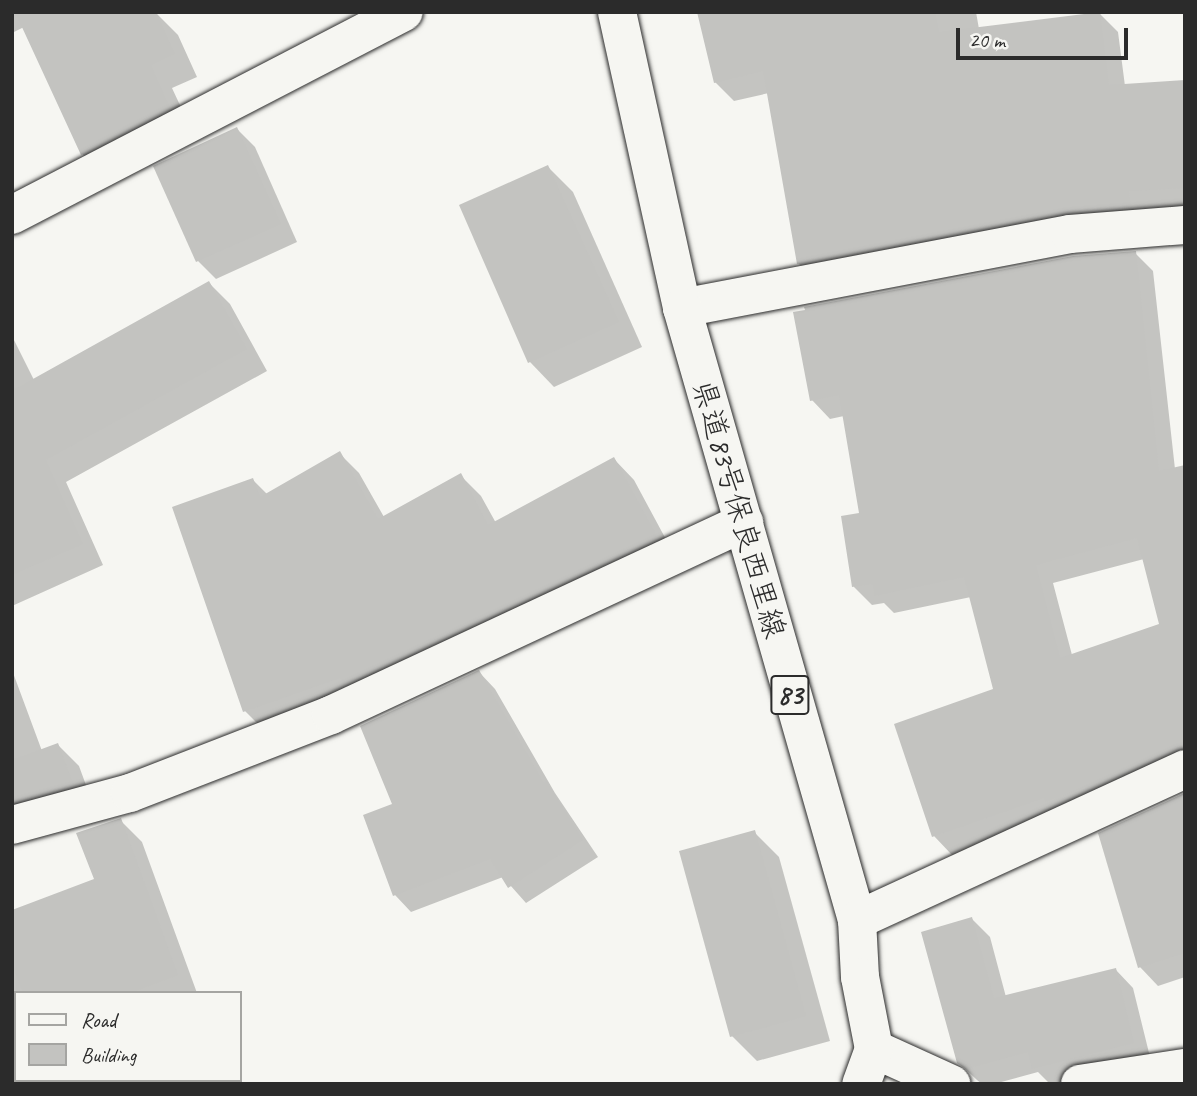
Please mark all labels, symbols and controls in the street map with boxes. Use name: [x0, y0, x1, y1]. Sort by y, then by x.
scale bar: [959, 14, 1130, 58]
text: 20 m: [969, 27, 1005, 53]
street label: 県道83号保良西里線: [685, 376, 793, 642]
road number: 83: [769, 670, 811, 720]
legend: [14, 991, 242, 1082]
text: Road: [81, 1007, 116, 1033]
text: Building: [81, 1042, 136, 1068]

